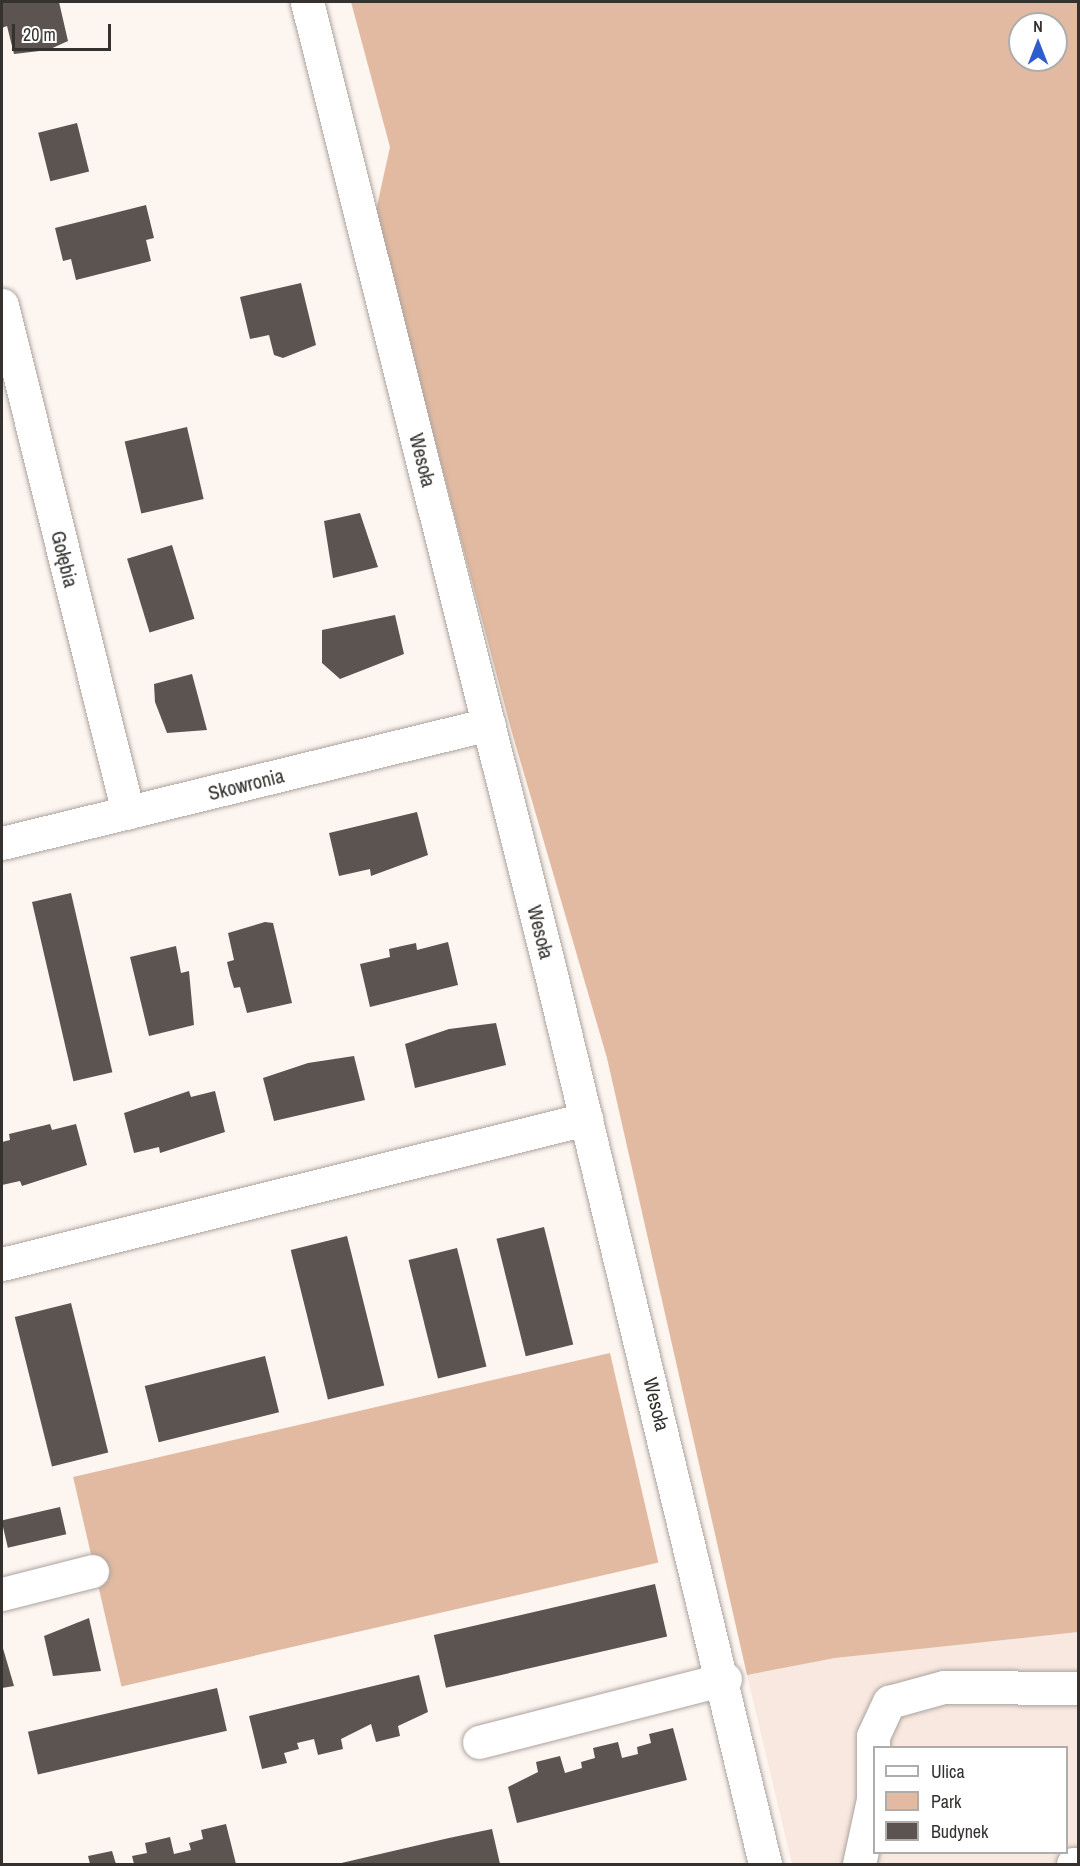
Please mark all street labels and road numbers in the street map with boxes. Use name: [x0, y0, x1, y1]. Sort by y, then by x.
street label: Wesoła: [405, 431, 441, 489]
street label: Gołębia: [46, 528, 84, 590]
street label: Skowronia: [206, 763, 286, 805]
street label: Wesoła: [523, 903, 559, 961]
street label: Wesoła: [639, 1375, 675, 1433]

